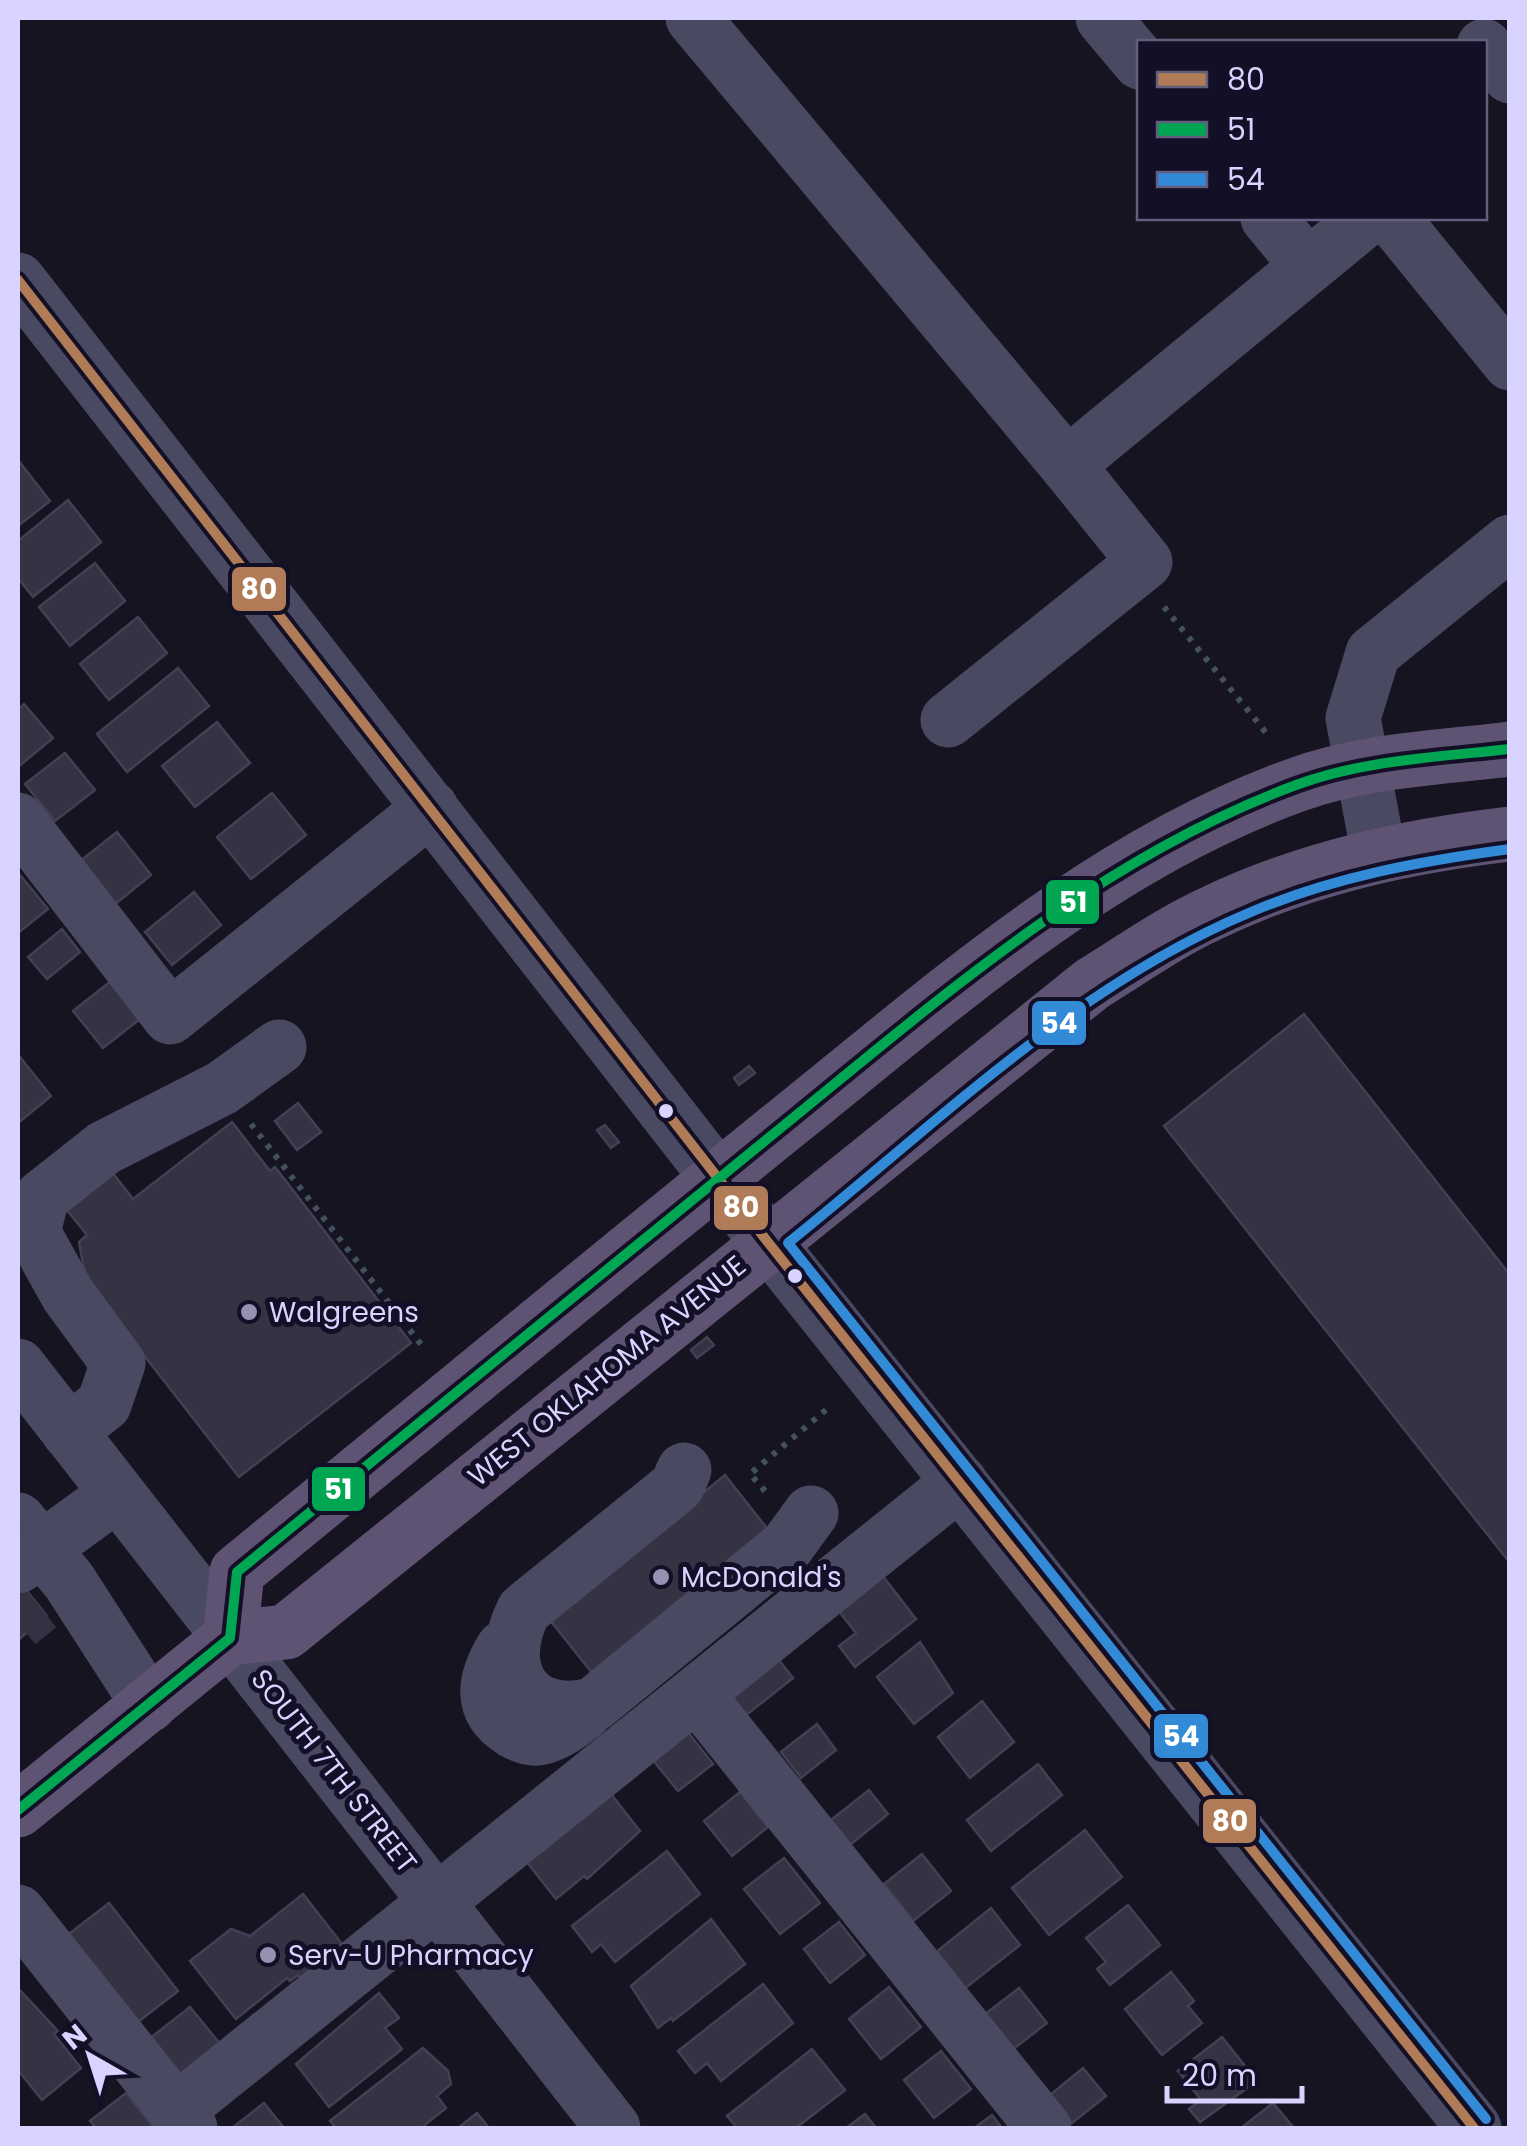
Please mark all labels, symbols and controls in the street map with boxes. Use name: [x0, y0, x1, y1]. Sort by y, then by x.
legend: [1137, 40, 1487, 220]
text: 80: [1227, 58, 1265, 101]
text: 51: [1227, 108, 1255, 151]
text: 54: [1227, 158, 1265, 201]
line badge: 80: [230, 565, 288, 613]
text: 80: [241, 570, 277, 609]
line badge: 51: [1044, 878, 1101, 926]
text: 51: [1059, 883, 1087, 922]
line badge: 54: [1030, 999, 1088, 1047]
text: 54: [1040, 1004, 1078, 1043]
unlabelled marker: [656, 1101, 676, 1121]
line badge: 80: [712, 1184, 770, 1232]
text: 80: [723, 1188, 759, 1227]
street label: WEST OKLAHOMA AVENUE: [460, 1247, 754, 1495]
unlabelled marker: [785, 1266, 805, 1286]
place label: Walgreens: [269, 1293, 419, 1332]
marker: Walgreens: [238, 1301, 260, 1323]
line badge: 51: [310, 1465, 367, 1513]
text: 51: [324, 1470, 352, 1509]
place label: McDonald's: [681, 1558, 842, 1597]
marker: McDonald's: [650, 1566, 672, 1588]
street label: SOUTH 7TH STREET: [242, 1661, 426, 1881]
line badge: 54: [1152, 1712, 1210, 1760]
text: 54: [1162, 1717, 1200, 1756]
line badge: 80: [1201, 1797, 1258, 1845]
text: 80: [1212, 1802, 1248, 1841]
place label: Serv-U Pharmacy: [288, 1936, 534, 1975]
marker: Serv-U Pharmacy: [257, 1944, 279, 1966]
north arrow: [40, 2006, 140, 2106]
text: N: [54, 2015, 95, 2059]
scale bar: [1167, 2041, 1302, 2103]
text: 20 m: [1182, 2054, 1257, 2097]

